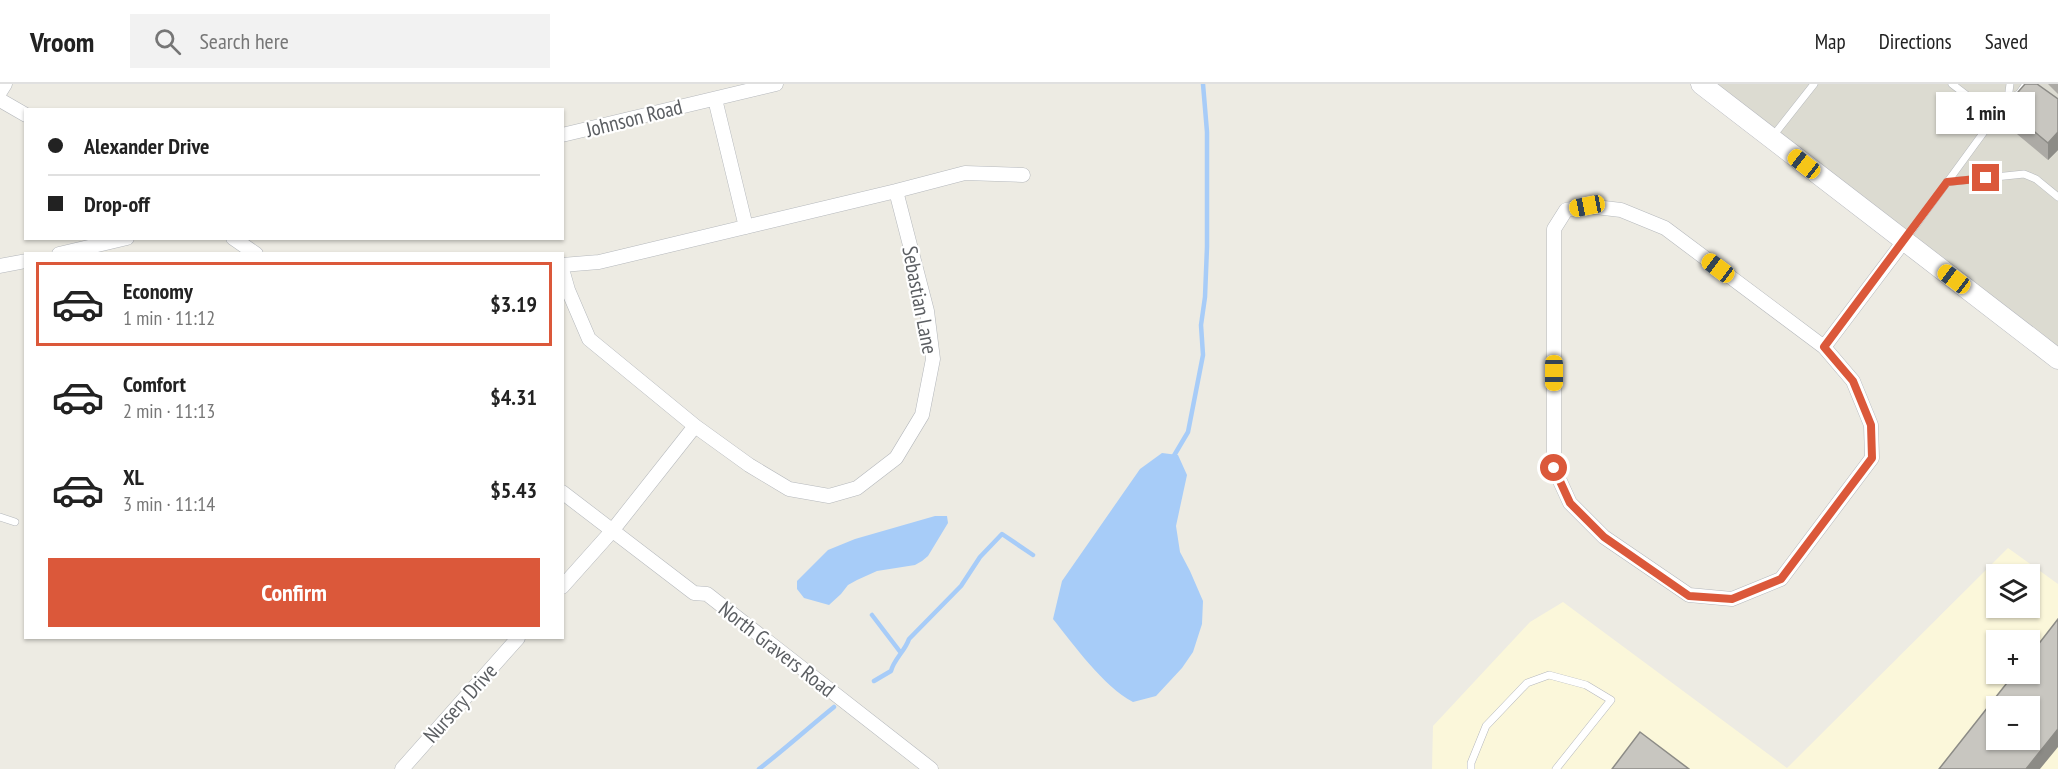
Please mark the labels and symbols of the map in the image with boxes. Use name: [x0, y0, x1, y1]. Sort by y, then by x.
callout: 1 min: [1936, 91, 2036, 133]
street label: Johnson Road: [582, 93, 685, 143]
car: [1784, 146, 1824, 182]
route end: [1972, 164, 1999, 191]
car: [1568, 194, 1606, 218]
street label: Sebastian Lane: [896, 244, 944, 356]
car: [1698, 250, 1738, 286]
car: [1934, 261, 1974, 297]
car: [1545, 355, 1563, 391]
route start: [1540, 454, 1567, 481]
street label: North Gravers Road: [713, 595, 841, 703]
street label: Nursery Drive: [417, 658, 503, 748]

